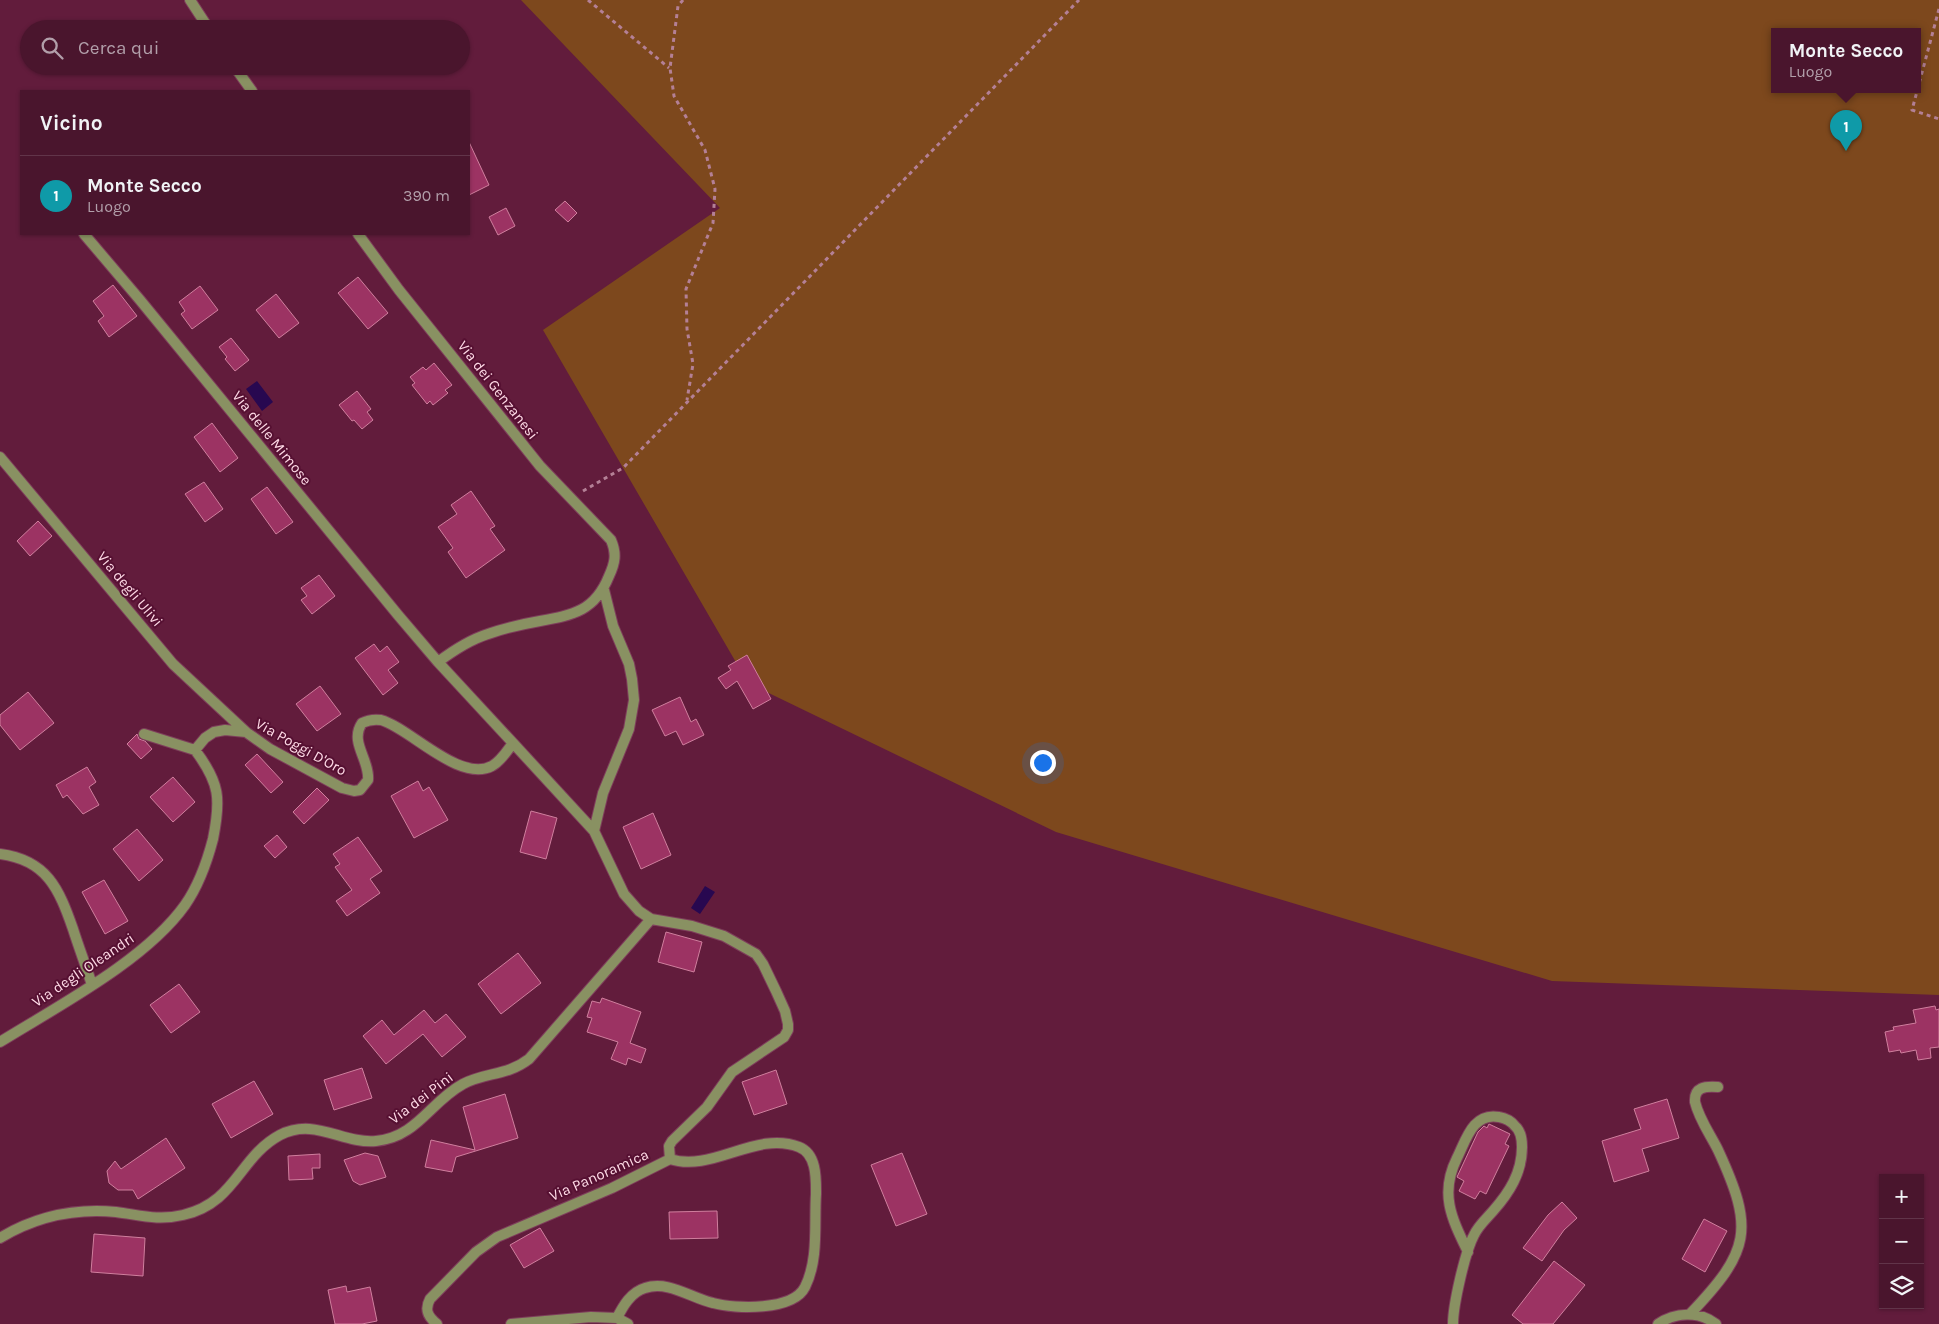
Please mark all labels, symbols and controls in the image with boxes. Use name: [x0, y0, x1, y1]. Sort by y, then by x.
search box: [20, 20, 470, 75]
popup: [1771, 28, 1921, 93]
icon: search: [38, 34, 66, 62]
text: Cerca qui: [78, 37, 159, 59]
text: Monte Secco: [1789, 40, 1903, 62]
text: Luogo: [1789, 62, 1832, 81]
pin: 1: [1830, 110, 1862, 151]
text: Vicino: [40, 111, 103, 135]
text: Monte Secco: [87, 175, 202, 197]
text: 1: [53, 186, 59, 205]
text: 390 m: [403, 186, 450, 205]
text: Luogo: [87, 197, 131, 216]
street label: Via dei Genzanesi: [454, 337, 542, 443]
street label: Via delle Mimose: [229, 387, 315, 489]
street label: Via degli Ulivi: [93, 548, 167, 630]
street label: Via Poggi D'Oro: [252, 715, 350, 779]
your location: [1030, 750, 1056, 776]
street label: Via degli Oleandri: [28, 929, 138, 1011]
street label: Via dei Pini: [385, 1068, 457, 1128]
street label: Via Panoramica: [547, 1145, 651, 1205]
map controls: [1879, 1174, 1924, 1309]
button: +: [1879, 1174, 1924, 1219]
button: −: [1879, 1219, 1924, 1264]
button: layers: [1879, 1264, 1924, 1309]

